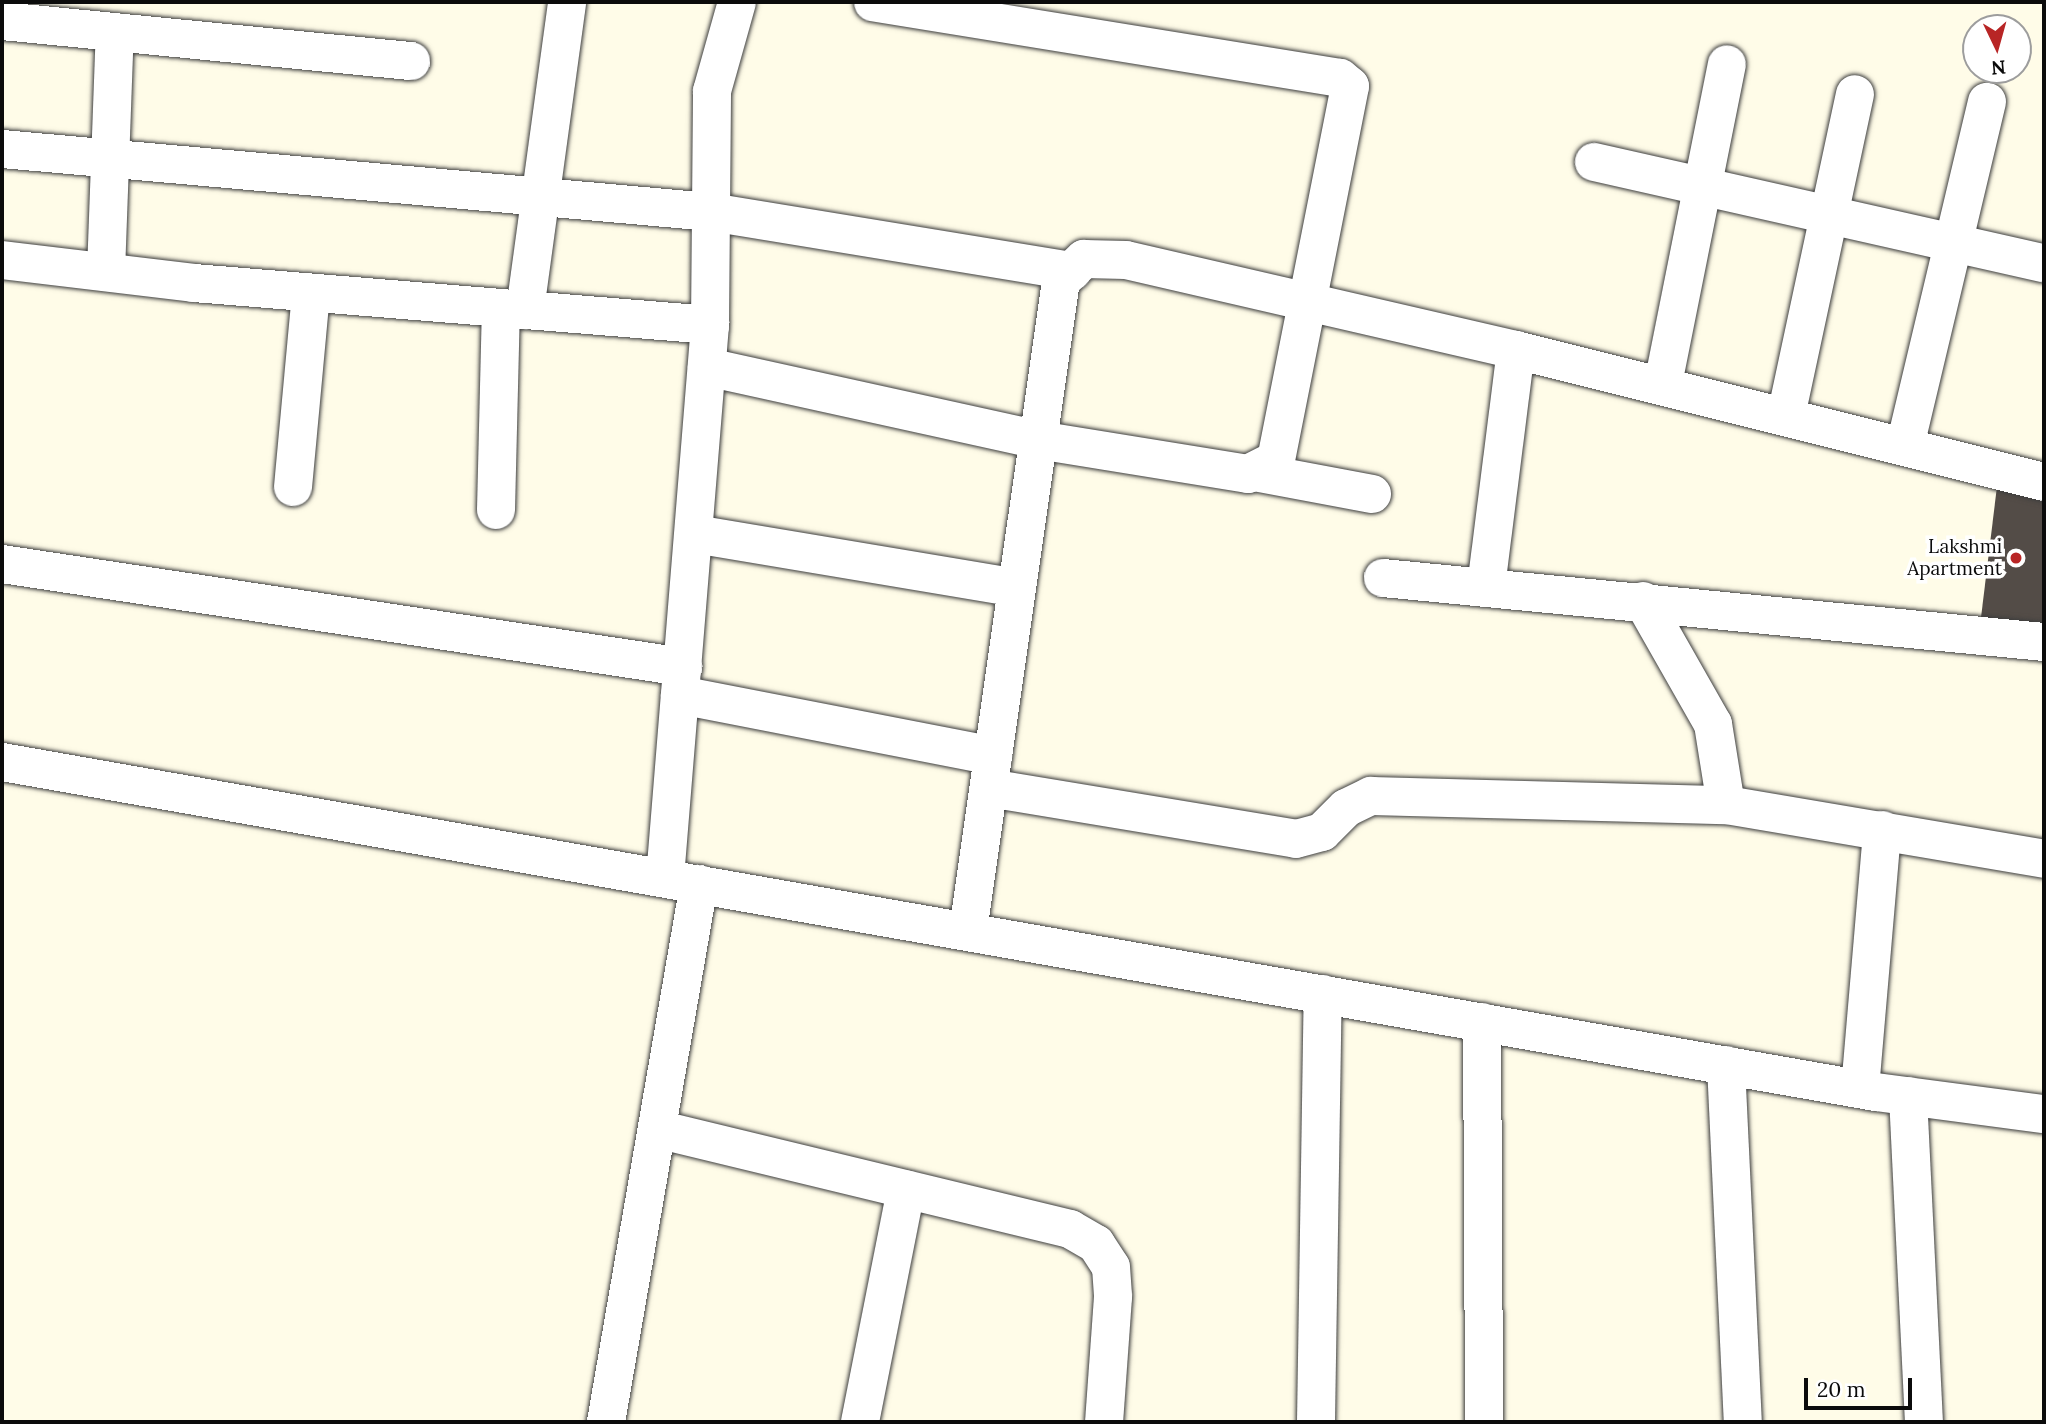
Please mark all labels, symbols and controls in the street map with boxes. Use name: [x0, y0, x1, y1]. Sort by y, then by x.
north arrow: [1962, 14, 2032, 84]
text: N: [1990, 55, 2007, 81]
place label: Lakshmi Apartment: [1907, 536, 2002, 580]
marker: Lakshmi Apartment: [2008, 550, 2024, 566]
scale bar: [1808, 1364, 1916, 1408]
text: 20 m: [1817, 1376, 1866, 1403]

